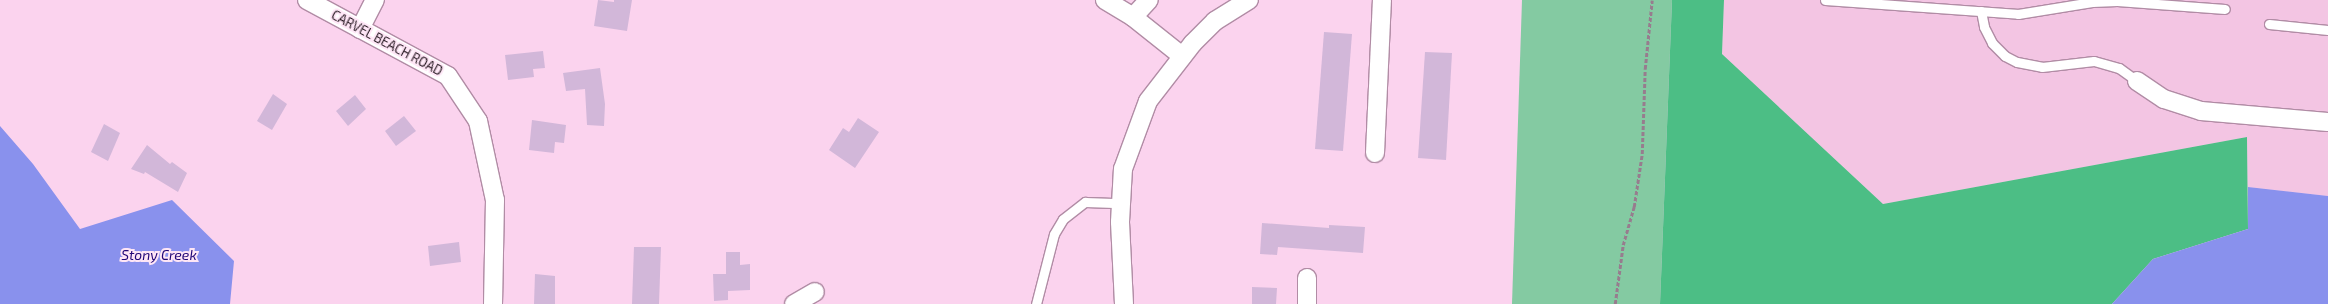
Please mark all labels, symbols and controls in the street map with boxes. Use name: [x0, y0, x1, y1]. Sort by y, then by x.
street label: CARVEL BEACH ROAD: [329, 7, 445, 79]
water label: Stony Creek: [121, 247, 197, 263]

